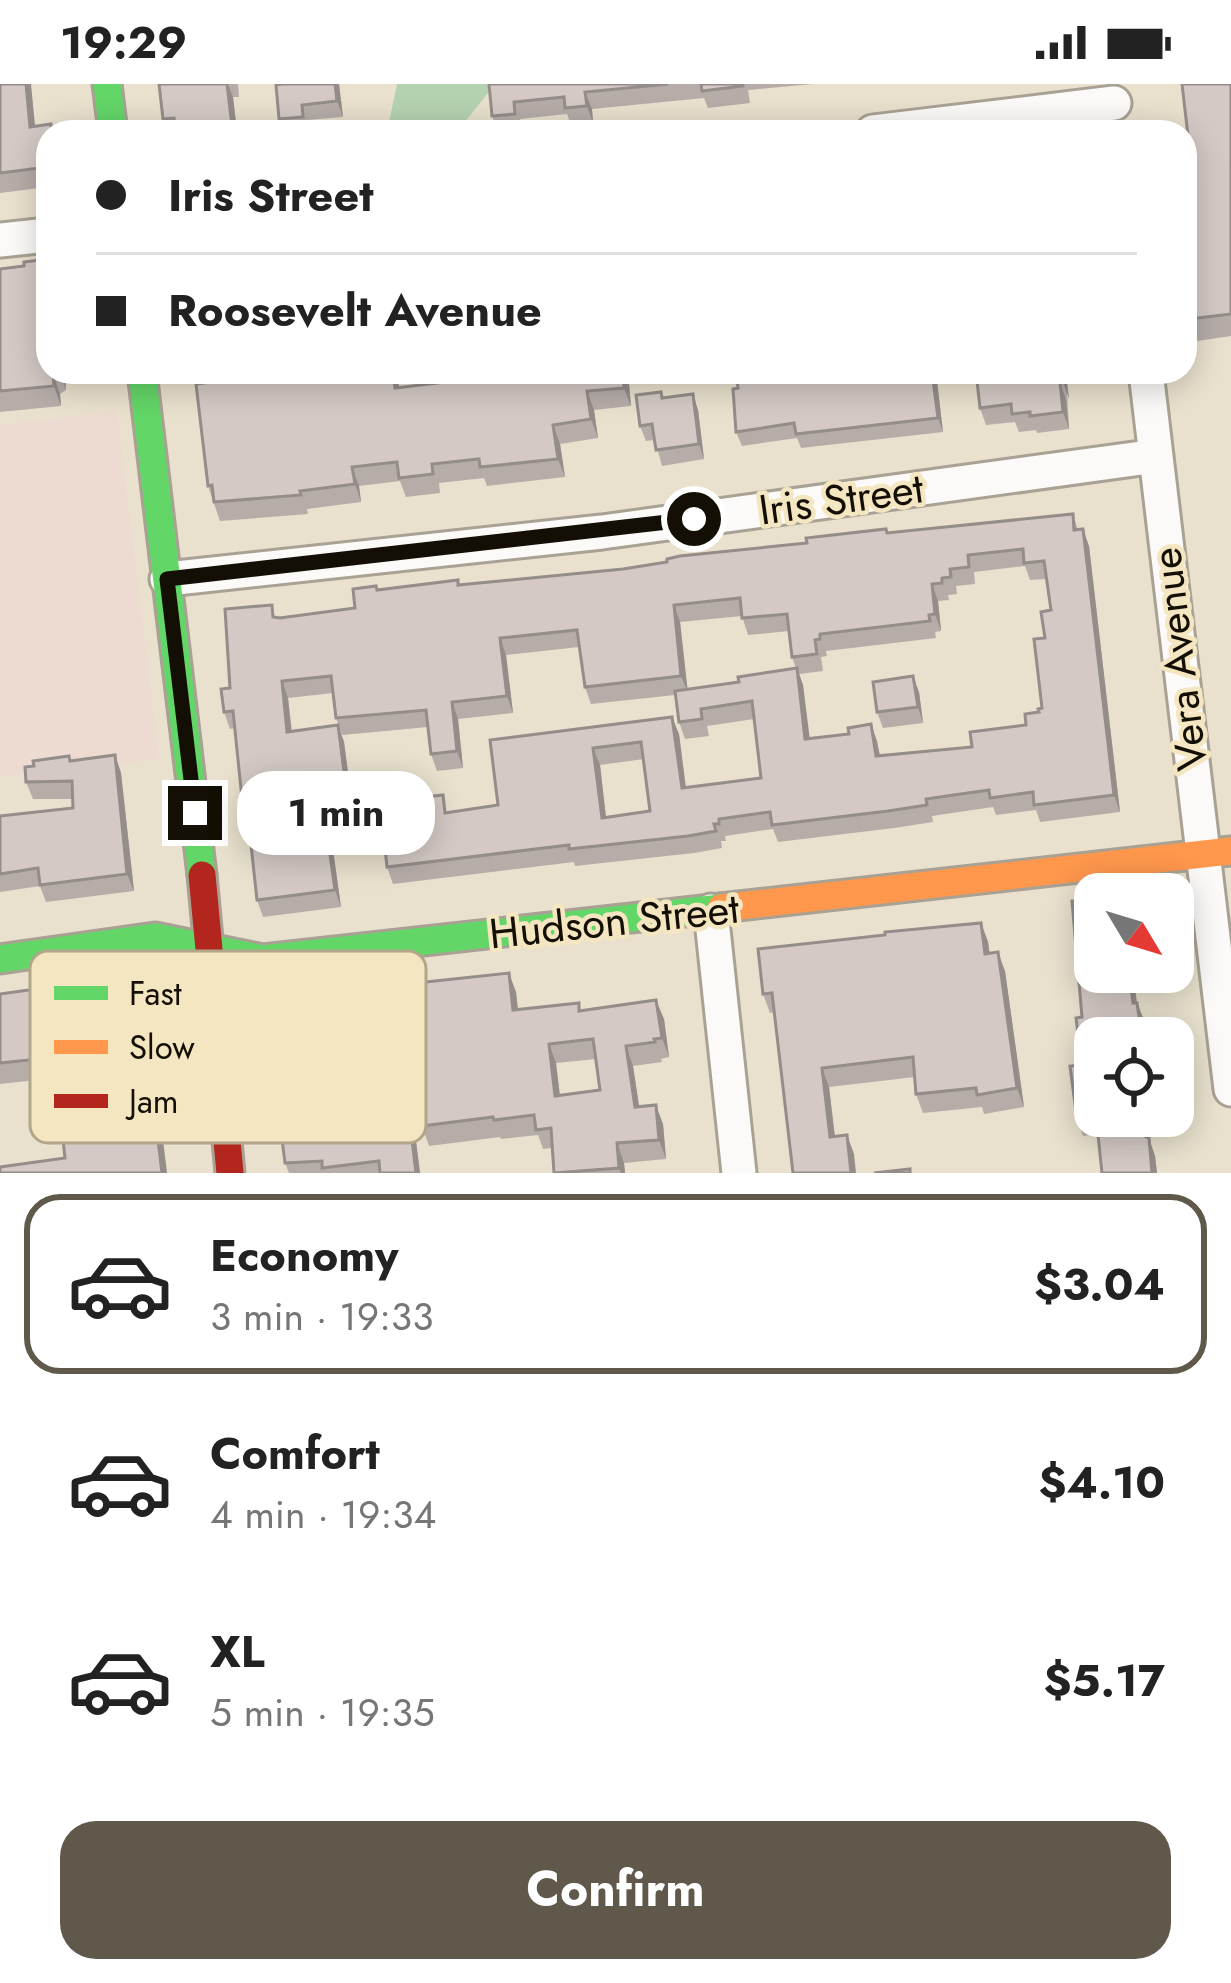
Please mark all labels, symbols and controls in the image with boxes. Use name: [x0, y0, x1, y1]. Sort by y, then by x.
text: 19:29: [60, 10, 187, 75]
text: Iris Street: [168, 163, 373, 228]
text: Roosevelt Avenue: [168, 278, 542, 343]
street label: Iris Street: [755, 457, 927, 541]
route start: [667, 492, 721, 546]
street label: Vera Avenue: [1135, 544, 1223, 774]
callout: 1 min: [237, 771, 435, 855]
text: 1 min: [288, 784, 384, 841]
route end: [168, 786, 222, 840]
north arrow: [1074, 873, 1194, 993]
map controls: [1074, 873, 1194, 1137]
street label: Hudson Street: [486, 878, 742, 964]
legend: [30, 951, 426, 1143]
text: Fast: [129, 970, 182, 1017]
button: locate: [1074, 1017, 1194, 1137]
text: Slow: [129, 1024, 195, 1071]
text: Jam: [125, 1078, 179, 1125]
text: Economy: [210, 1223, 398, 1288]
icon: car: [66, 1230, 174, 1338]
text: $3.04: [1034, 1252, 1165, 1317]
text: 3 min · 19:33: [210, 1288, 433, 1345]
text: Comfort: [210, 1421, 380, 1486]
icon: car: [66, 1428, 174, 1536]
text: $4.10: [1038, 1450, 1165, 1515]
text: 4 min · 19:34: [210, 1486, 436, 1543]
text: XL: [210, 1619, 265, 1684]
icon: car: [66, 1626, 174, 1734]
text: $5.17: [1043, 1648, 1165, 1713]
text: 5 min · 19:35: [210, 1684, 435, 1741]
button: Confirm: [60, 1821, 1171, 1959]

